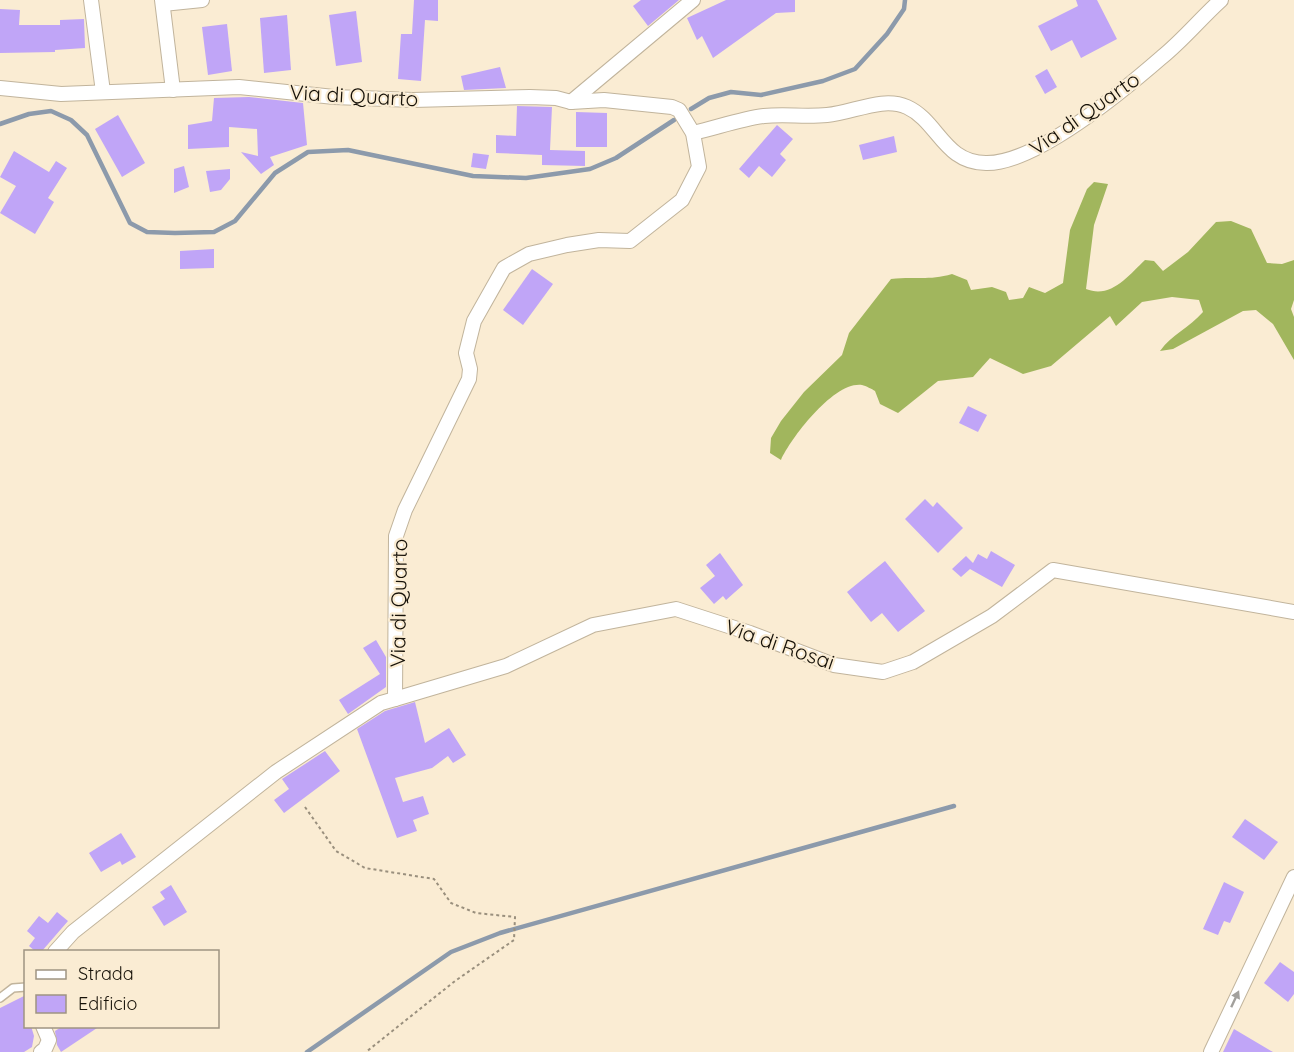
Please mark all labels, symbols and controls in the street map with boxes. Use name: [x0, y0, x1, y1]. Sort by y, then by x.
street label: Via di Quarto: [1024, 65, 1144, 161]
street label: Via di Quarto: [289, 79, 419, 111]
street label: Via di Quarto: [384, 538, 412, 668]
street label: Via di Rosai: [722, 613, 838, 675]
legend: [24, 950, 219, 1028]
text: Strada: [78, 962, 134, 985]
one-way arrow: [1230, 990, 1239, 1007]
text: Edificio: [78, 992, 137, 1015]

